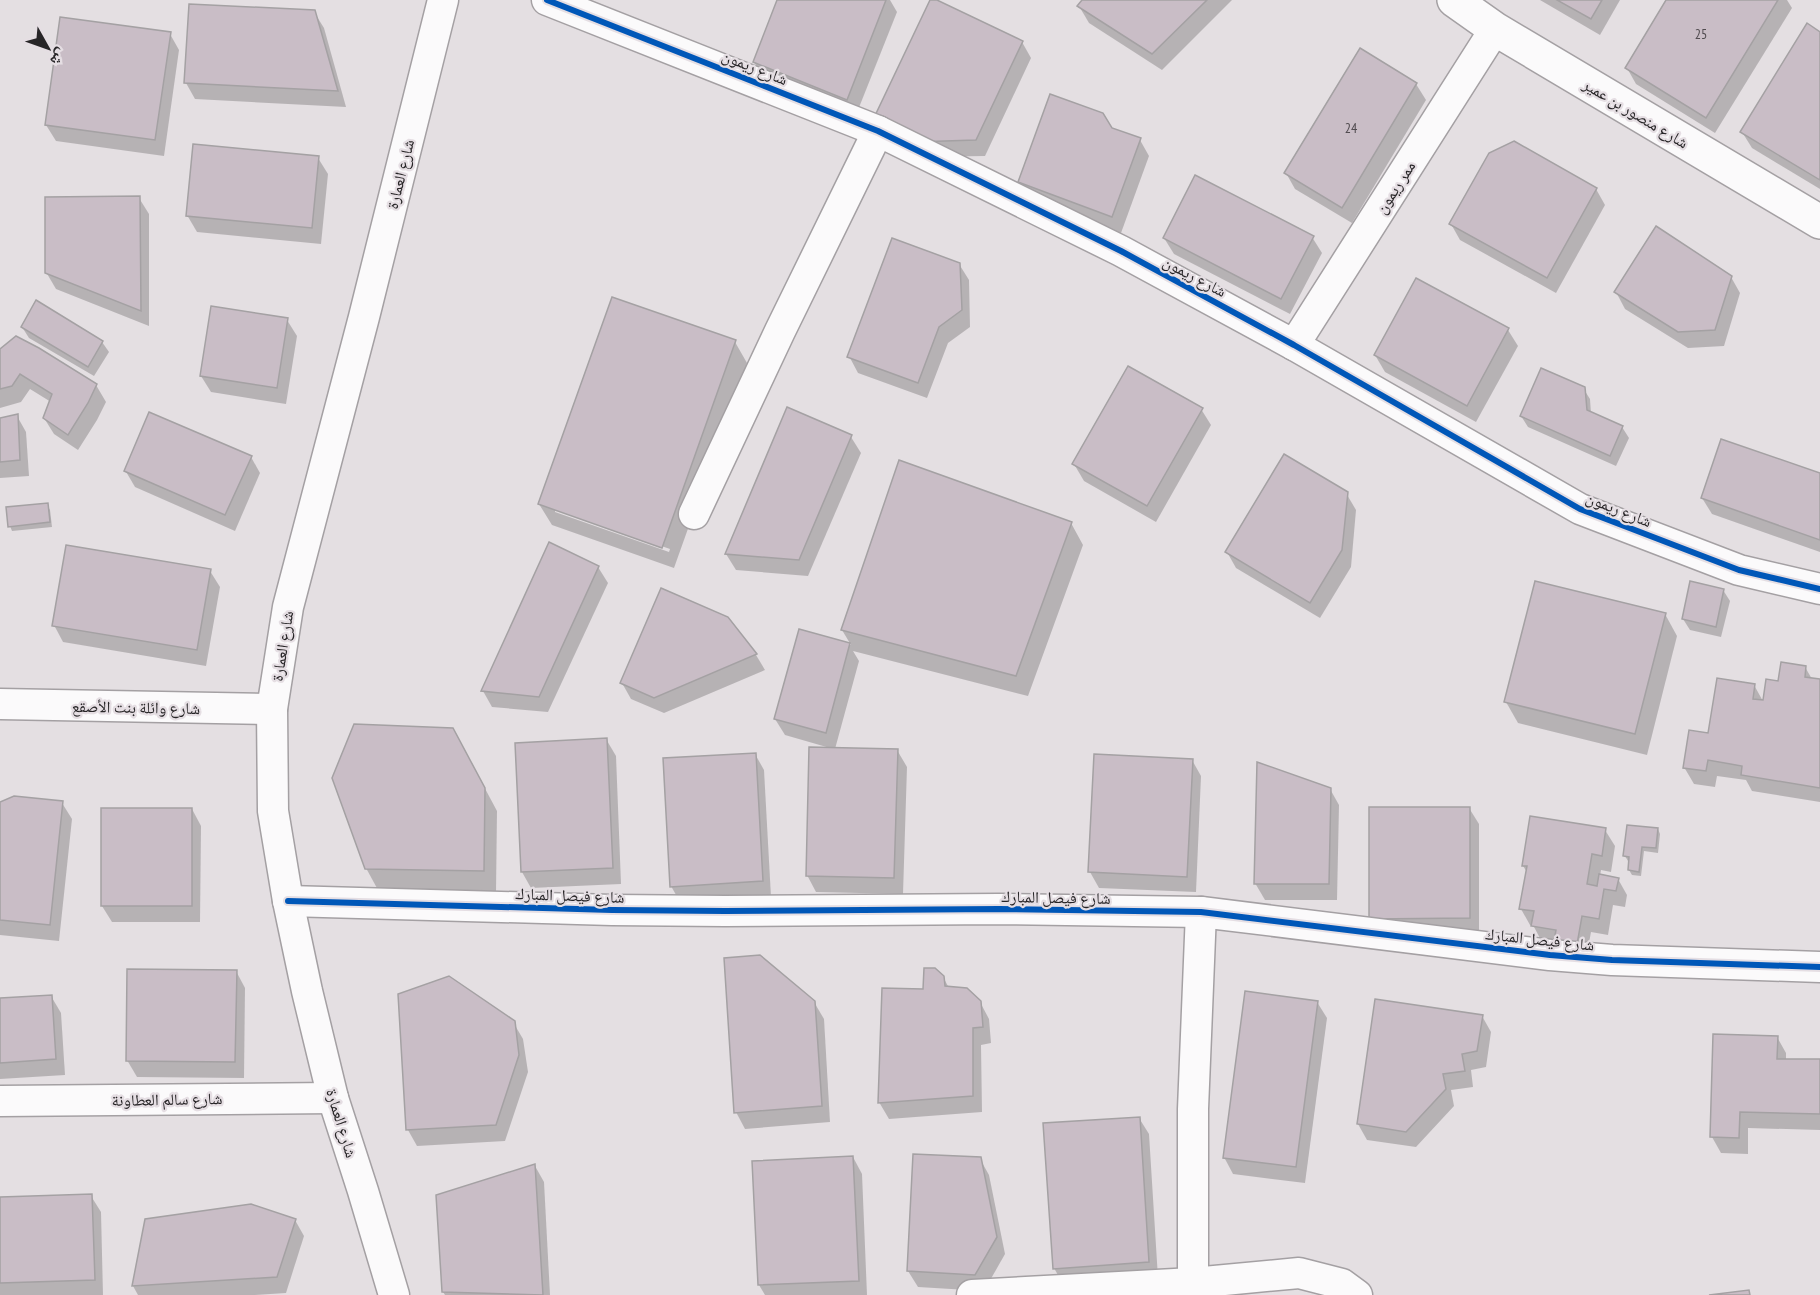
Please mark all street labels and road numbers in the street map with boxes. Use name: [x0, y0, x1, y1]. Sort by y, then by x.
street label: شارع ريمون: [719, 45, 791, 90]
street label: شارع منصور بن عمير: [1578, 73, 1692, 153]
street label: شارع العمارة: [382, 137, 419, 211]
street label: ممر ريمون: [1371, 157, 1420, 218]
street label: شارع ريمون: [1159, 251, 1230, 302]
street label: شارع ريمون: [1583, 487, 1655, 532]
street label: شارع العمارة: [267, 609, 298, 683]
street label: شارع وائلة بنت الأصقع: [72, 696, 200, 719]
street label: شارع فيصل المبارك: [515, 883, 625, 908]
street label: شارع فيصل المبارك: [1001, 886, 1111, 909]
street label: شارع فيصل المبارك: [1485, 923, 1595, 956]
street label: شارع العمارة: [321, 1086, 362, 1160]
street label: شارع سالم العطاونة: [111, 1088, 223, 1111]

